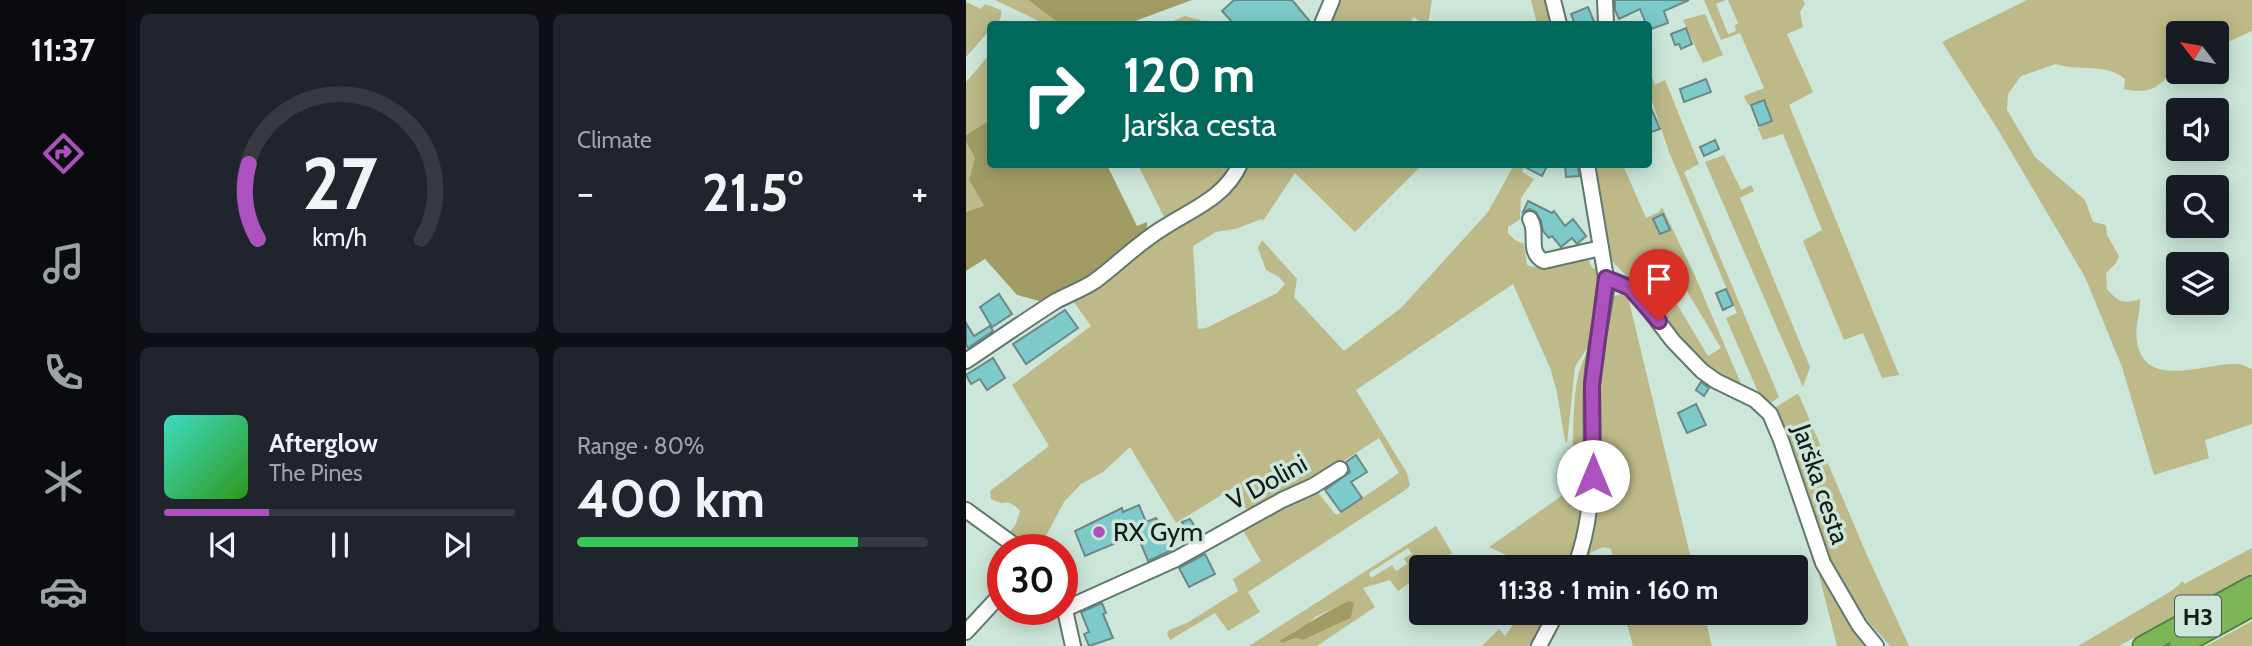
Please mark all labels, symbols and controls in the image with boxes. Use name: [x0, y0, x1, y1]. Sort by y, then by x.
north arrow: [2166, 21, 2230, 84]
map controls: [2166, 21, 2229, 315]
text: 11:37: [31, 30, 95, 69]
text: 120 m: [1123, 45, 1255, 104]
icon: right: [1008, 49, 1099, 140]
button: sound: [2166, 98, 2229, 161]
text: Jarška cesta: [1123, 105, 1276, 144]
text: Climate: [577, 126, 652, 154]
icon: directions: [39, 129, 88, 178]
text: 27: [302, 140, 377, 228]
text: 21.5°: [702, 161, 803, 224]
text: −: [577, 169, 594, 216]
text: +: [911, 169, 928, 216]
button: search: [2166, 175, 2229, 238]
text: km/h: [312, 222, 367, 252]
icon: music: [39, 239, 88, 288]
pin: [1629, 249, 1689, 321]
button: layers: [2166, 252, 2229, 315]
icon: arrive: [1640, 260, 1678, 298]
icon: phone: [39, 348, 88, 397]
street label: Jarška cesta: [1785, 419, 1857, 549]
text: Afterglow: [269, 427, 378, 459]
text: Range · 80%: [577, 432, 704, 460]
position arrow: [1556, 439, 1630, 513]
street label: V Dolini: [1221, 447, 1313, 517]
icon: climate: [39, 457, 88, 506]
text: The Pines: [269, 459, 363, 487]
text: 400 km: [577, 467, 765, 530]
place label: RX Gym: [1113, 516, 1203, 548]
marker: RX Gym: [1091, 524, 1107, 540]
icon: previous: [204, 526, 242, 564]
icon: pause: [321, 526, 359, 564]
icon: next: [438, 526, 476, 564]
speed limit sign: 30: [987, 534, 1078, 625]
icon: car: [39, 567, 88, 616]
text: 11:38 · 1 min · 160 m: [1499, 574, 1718, 606]
road number: H3: [2175, 596, 2221, 636]

